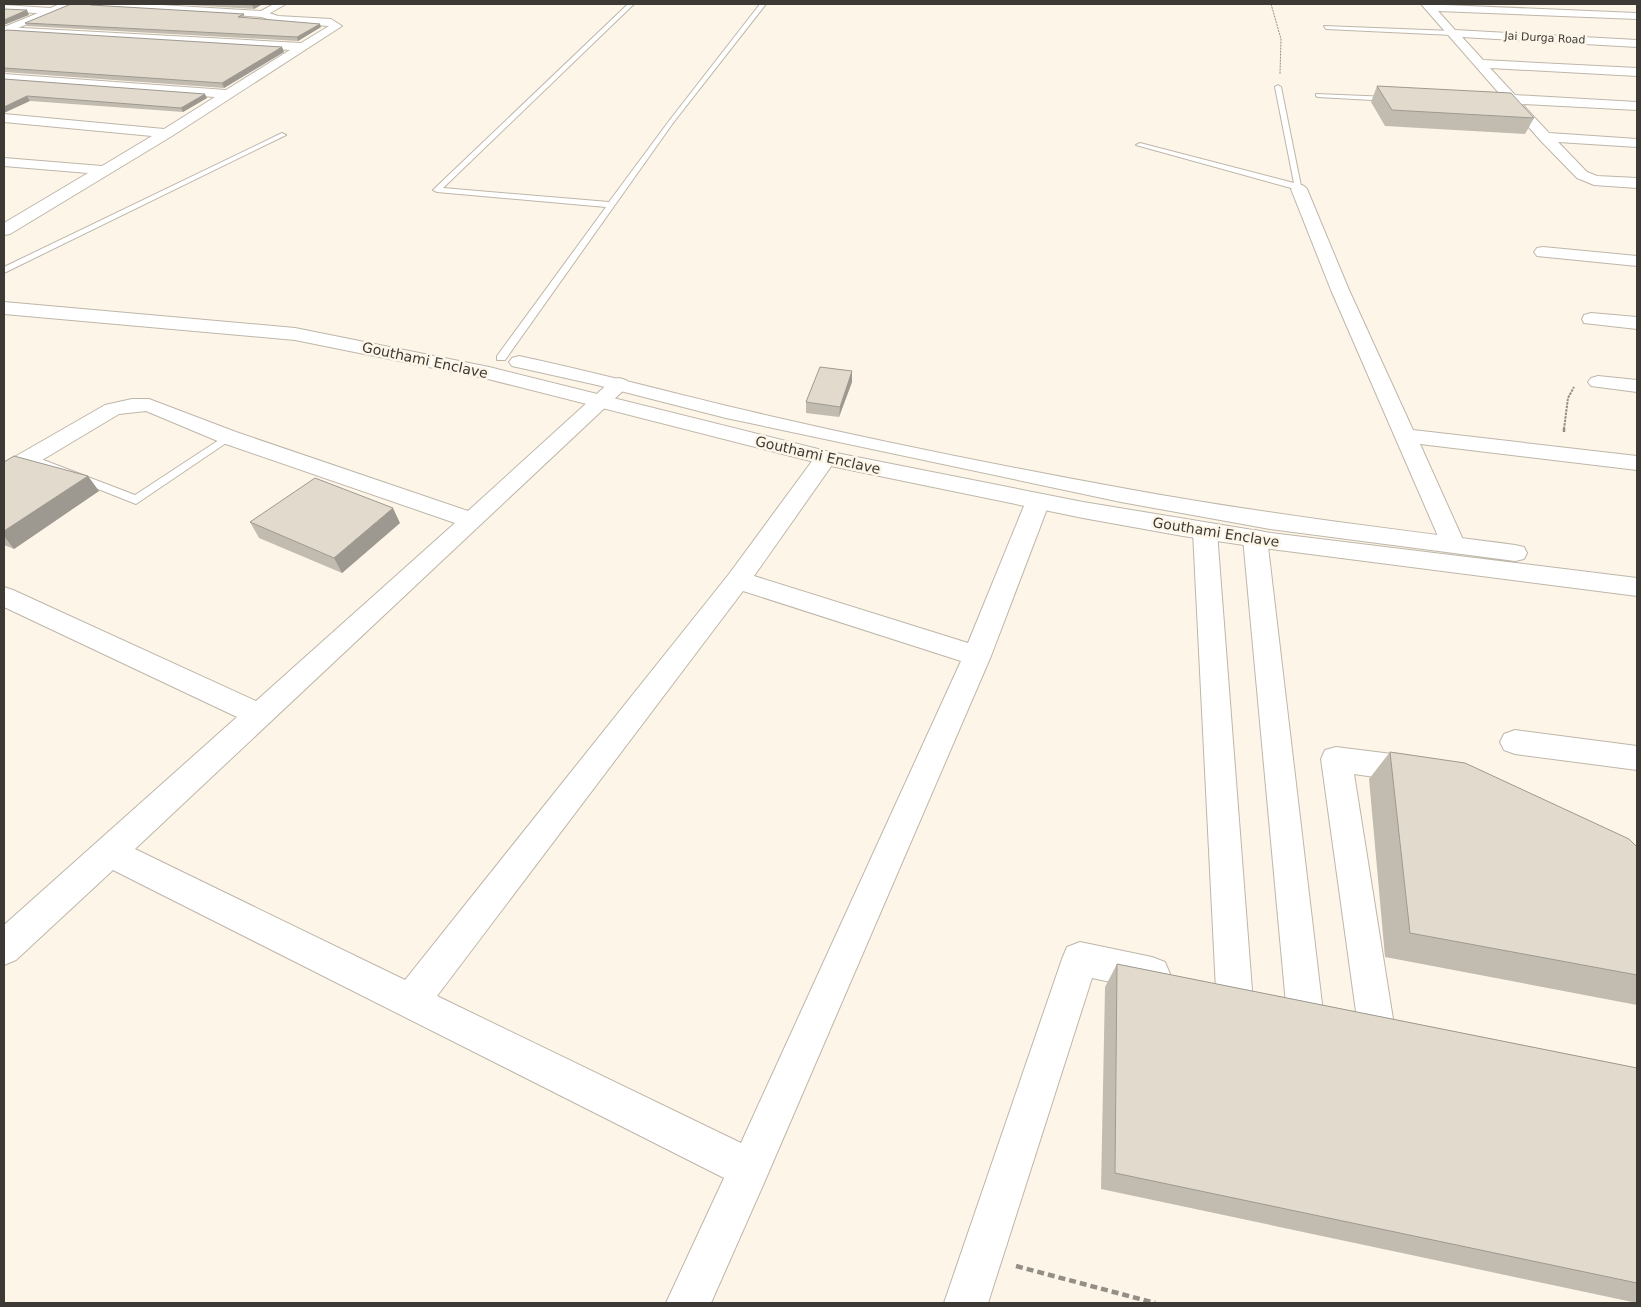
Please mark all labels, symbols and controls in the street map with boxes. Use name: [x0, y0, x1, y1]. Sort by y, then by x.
street label: Jai Durga Road: [1503, 29, 1586, 47]
street label: Gouthami Enclave: [361, 339, 489, 381]
street label: Gouthami Enclave: [754, 433, 882, 477]
street label: Gouthami Enclave: [1152, 514, 1280, 550]

